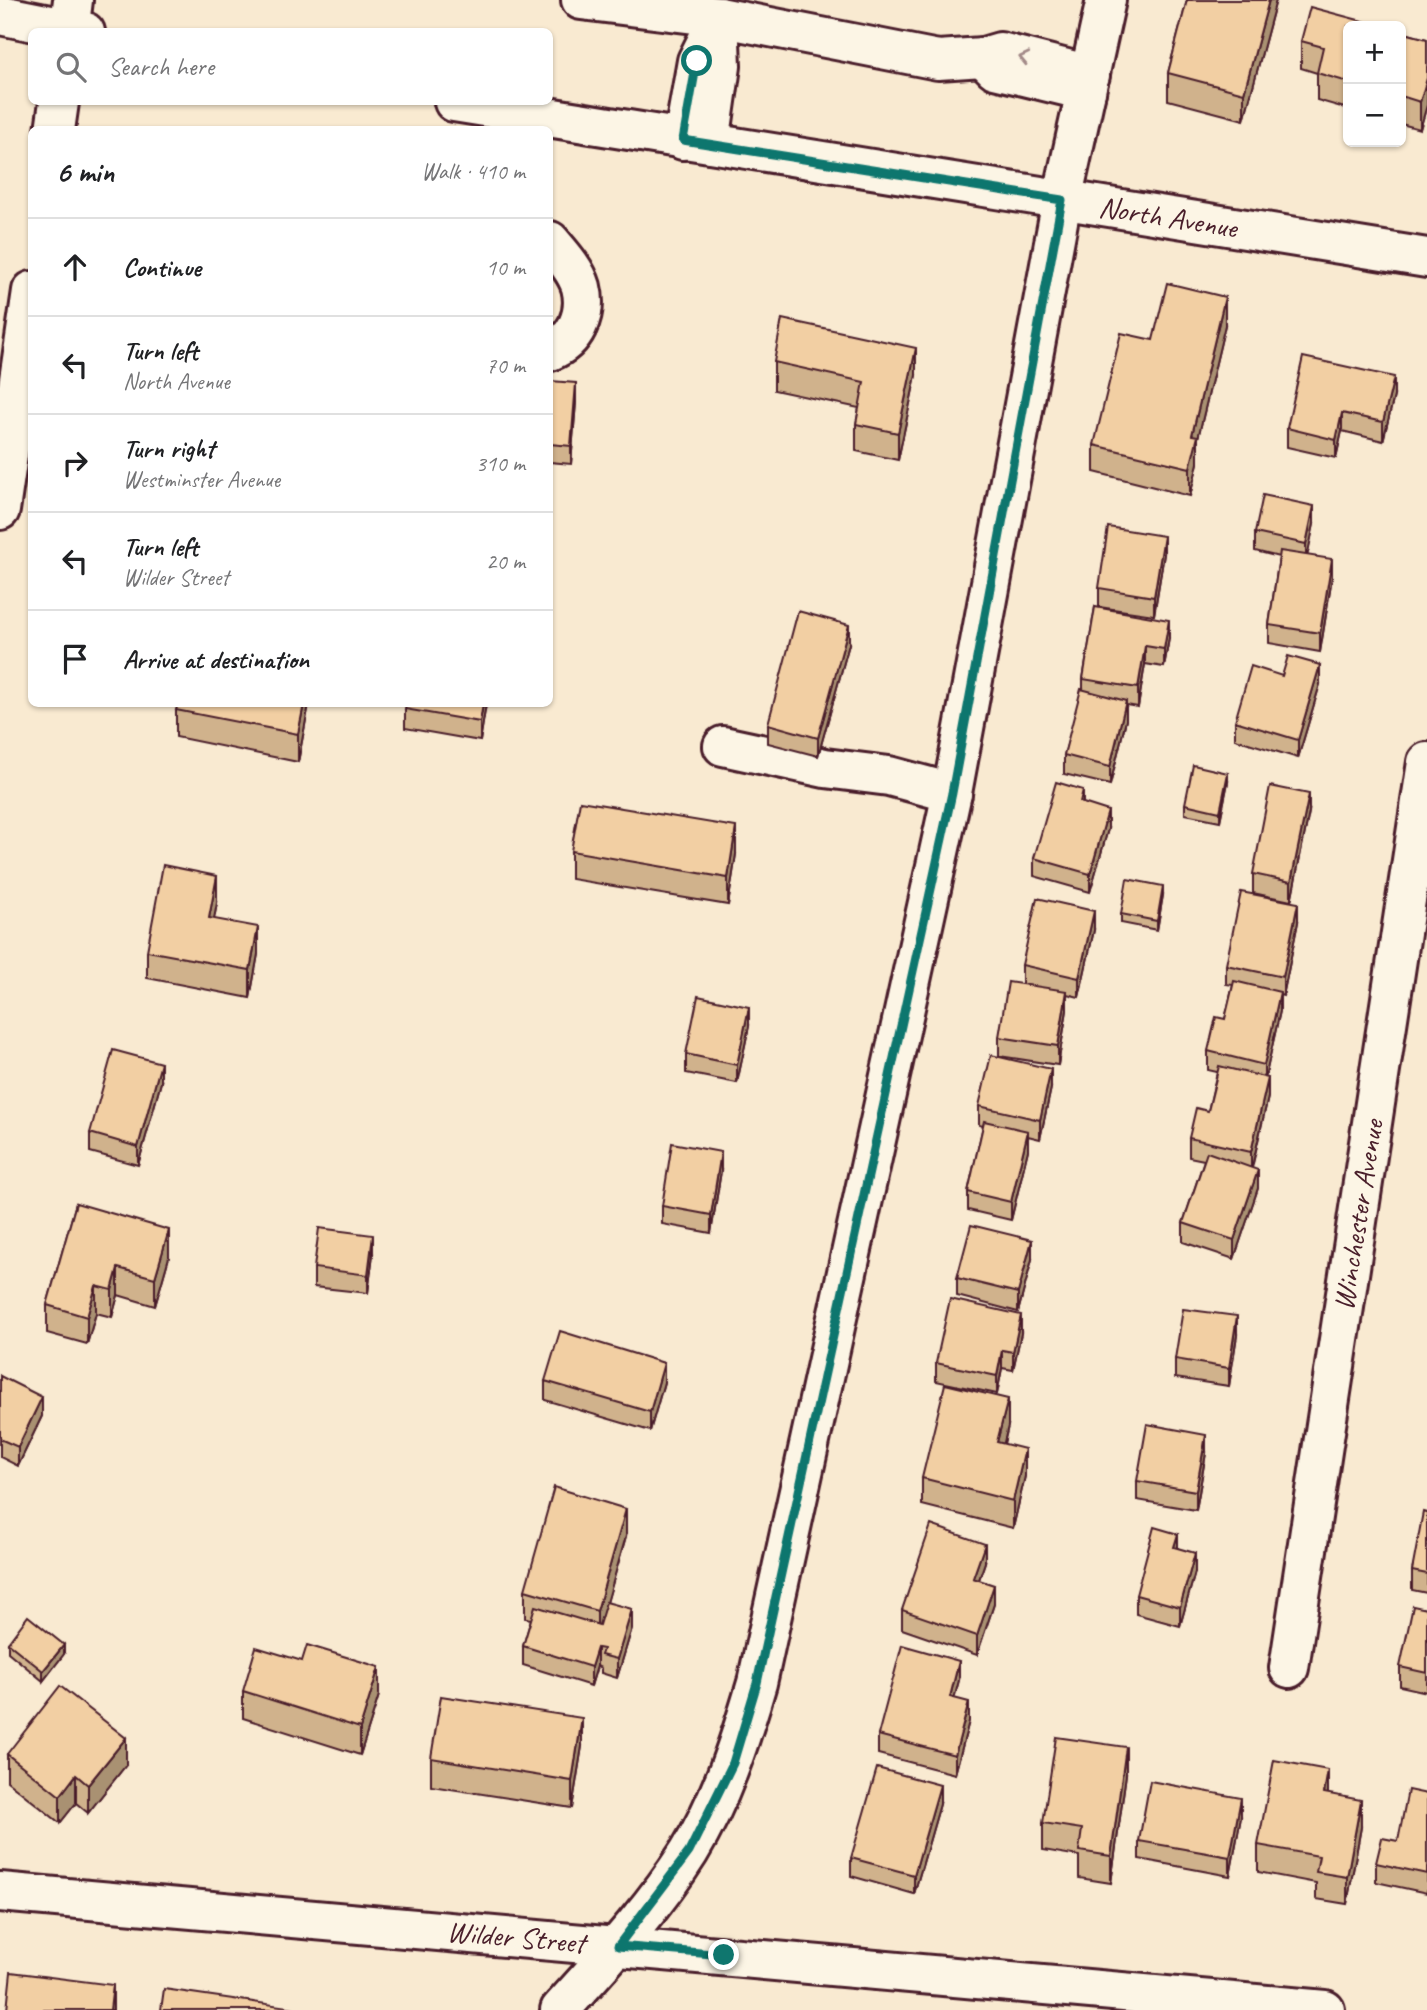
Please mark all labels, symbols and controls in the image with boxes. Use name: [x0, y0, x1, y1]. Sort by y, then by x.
map controls: [1343, 21, 1406, 147]
button: +: [1343, 21, 1406, 84]
search box: [28, 28, 553, 105]
route start: [681, 45, 712, 76]
icon: search: [52, 48, 90, 86]
text: Search here: [108, 50, 214, 83]
one-way arrow: [1018, 51, 1030, 66]
button: −: [1343, 84, 1406, 147]
text: 6 min: [56, 153, 114, 191]
text: Walk · 410 m: [421, 157, 525, 186]
street label: North Avenue: [1096, 187, 1242, 247]
icon: ahead: [56, 248, 94, 286]
text: Continue: [123, 251, 201, 284]
text: 10 m: [486, 253, 525, 282]
text: Turn left: [123, 334, 198, 367]
icon: left: [56, 346, 94, 384]
text: 70 m: [486, 351, 525, 380]
text: North Avenue: [123, 367, 230, 396]
text: Turn right: [123, 432, 214, 465]
icon: right: [56, 444, 94, 482]
text: 310 m: [476, 449, 525, 478]
text: Westminster Avenue: [123, 465, 280, 494]
text: Turn left: [123, 530, 198, 563]
icon: left: [56, 542, 94, 580]
text: 20 m: [486, 547, 525, 576]
text: Wilder Street: [123, 563, 229, 592]
icon: arrive: [56, 640, 94, 678]
text: Arrive at destination: [123, 643, 309, 676]
street label: Winchester Avenue: [1324, 1115, 1392, 1313]
street label: Wilder Street: [446, 1912, 591, 1962]
route end: [708, 1939, 739, 1970]

